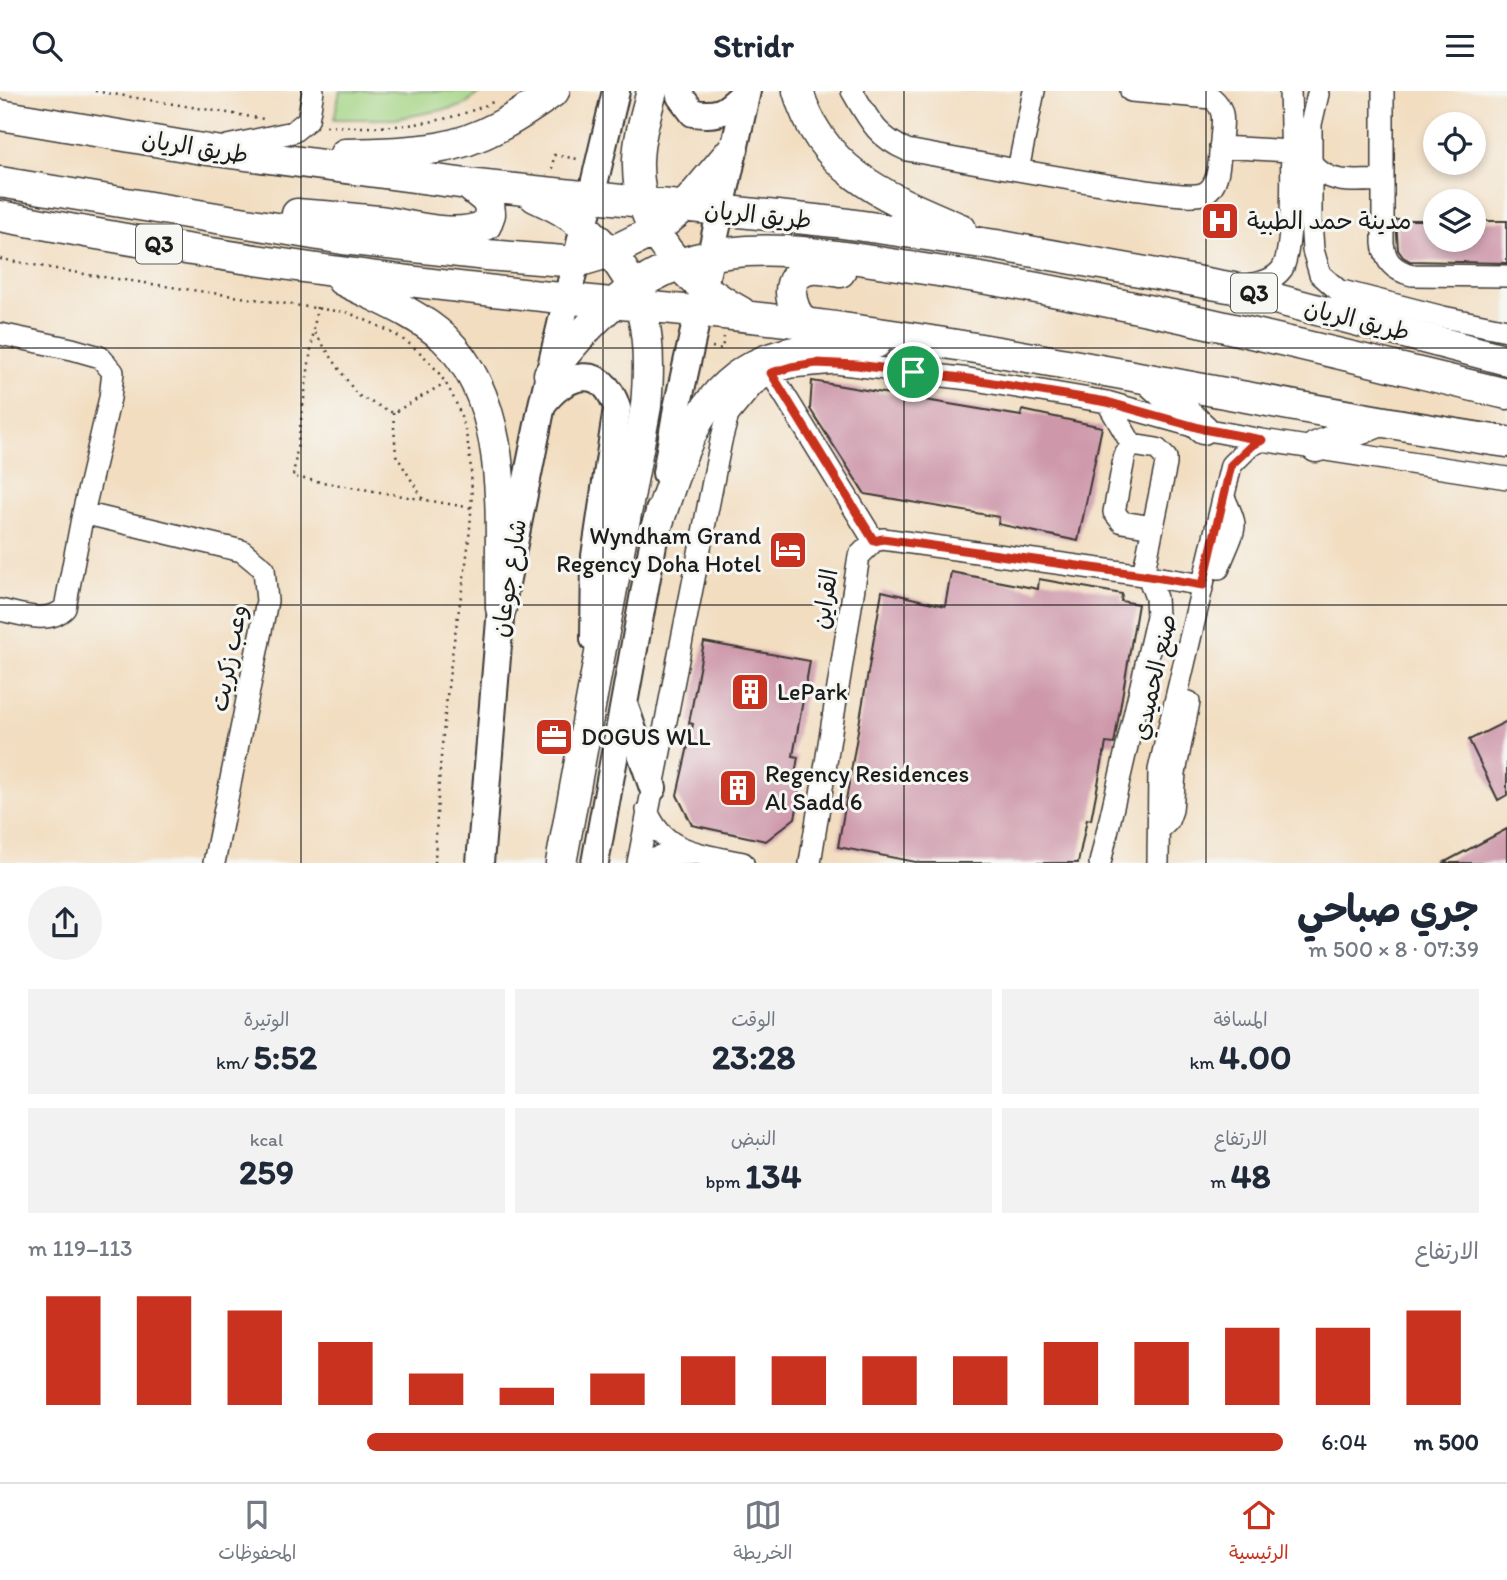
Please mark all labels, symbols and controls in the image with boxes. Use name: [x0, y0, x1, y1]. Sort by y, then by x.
icon: search: [28, 27, 66, 65]
text: Stridr: [713, 27, 794, 65]
icon: menu: [1441, 27, 1479, 65]
map controls: [1423, 112, 1486, 252]
button: locate: [1423, 112, 1486, 175]
street label: طريق الريان: [140, 124, 250, 169]
button: layers: [1423, 189, 1486, 252]
street label: طريق الريان: [703, 194, 813, 235]
hospital icon: مدينة حمد الطبية: [1199, 200, 1241, 242]
place label: مدينة حمد الطبية: [1247, 206, 1412, 235]
road number: Q3: [136, 225, 182, 263]
road number: Q3: [1231, 273, 1277, 313]
street label: طريق الريان: [1301, 292, 1413, 347]
pin: [883, 342, 943, 402]
icon: arrive: [894, 353, 932, 391]
street label: شارع جوعان: [485, 517, 535, 640]
place label: Wyndham Grand Regency Doha Hotel: [556, 521, 761, 578]
hotel icon: Wyndham Grand Regency Doha Hotel: [767, 529, 809, 571]
street label: القراين: [805, 567, 844, 631]
street label: وعب زكريت: [204, 602, 253, 714]
street label: صنع الحميدي: [1125, 611, 1185, 743]
building icon: LePark: [729, 671, 771, 713]
place label: LePark: [777, 677, 848, 706]
office icon: DOGUS WLL: [533, 716, 575, 758]
place label: DOGUS WLL: [581, 722, 710, 751]
place label: Regency Residences Al Sadd 6: [765, 759, 969, 816]
building icon: Regency Residences Al Sadd 6: [717, 767, 759, 809]
button: share: [28, 886, 102, 960]
text: جري صباحي: [1297, 886, 1479, 932]
text: 07:39 · 8 × 500 m: [1308, 935, 1479, 963]
text: الوتيرة: [244, 1008, 289, 1031]
text: الوقت: [731, 1008, 776, 1031]
text: المسافة: [1213, 1008, 1268, 1031]
text: 5:52: [253, 1036, 317, 1078]
text: 23:28: [712, 1036, 795, 1078]
text: 4.00: [1219, 1036, 1292, 1078]
text: /km: [216, 1051, 253, 1074]
text: km: [1189, 1051, 1219, 1074]
text: النبض: [731, 1127, 776, 1150]
text: الارتفاع: [1214, 1127, 1267, 1150]
text: kcal: [250, 1128, 283, 1151]
text: 259: [239, 1151, 294, 1193]
text: 134: [745, 1155, 801, 1197]
text: 48: [1231, 1155, 1271, 1197]
text: bpm: [706, 1170, 745, 1193]
text: m: [1210, 1170, 1231, 1193]
text: 113–119 m: [28, 1234, 133, 1262]
text: الارتفاع: [1415, 1237, 1479, 1265]
text: 6:04: [1321, 1428, 1367, 1456]
text: 500 m: [1414, 1428, 1479, 1456]
tab: المحفوظات: [218, 1496, 297, 1569]
tab: الخريطة: [733, 1496, 792, 1569]
tab: الرئيسية: [1229, 1496, 1289, 1569]

